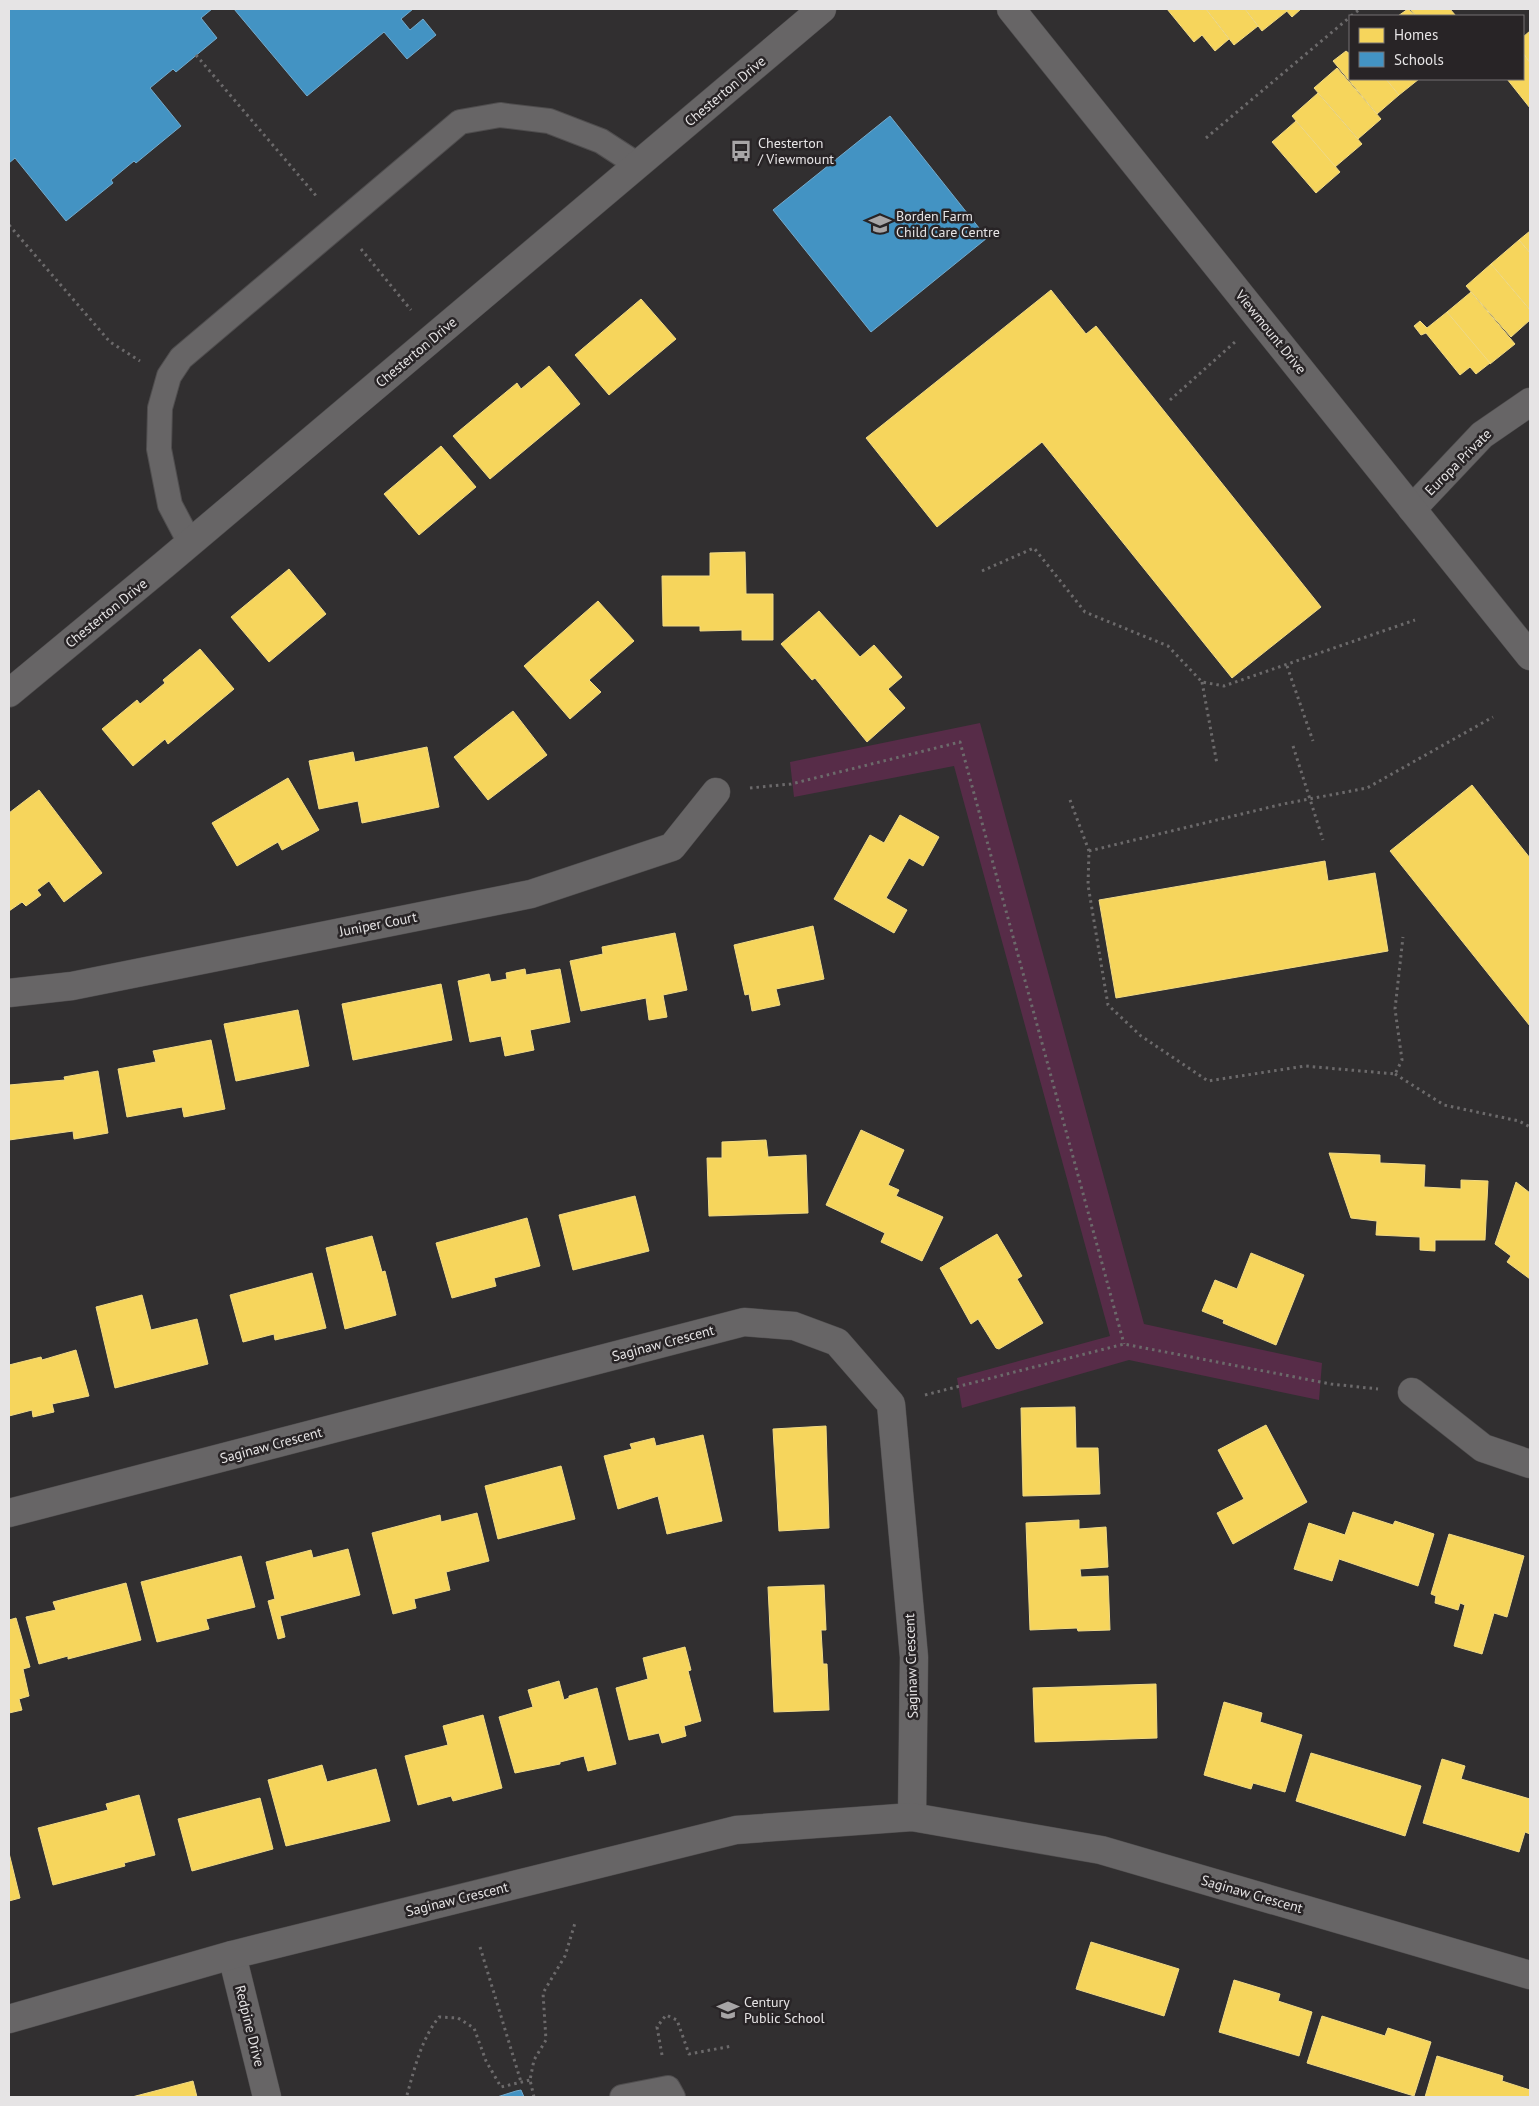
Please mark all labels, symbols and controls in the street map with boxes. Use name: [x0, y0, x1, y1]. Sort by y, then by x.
legend: [1349, 15, 1524, 80]
text: Homes: [1394, 25, 1438, 44]
text: Schools: [1394, 50, 1444, 69]
street label: Chesterton Drive: [681, 52, 769, 130]
place label: Chesterton / Viewmount: [757, 134, 834, 168]
bus stop icon: Chesterton / Viewmount: [728, 138, 754, 164]
place label: Borden Farm Child Care Centre: [896, 207, 1000, 241]
school or university icon: Borden Farm Child Care Centre: [867, 211, 893, 237]
street label: Viewmount Drive: [1231, 286, 1310, 378]
street label: Chesterton Drive: [372, 313, 460, 391]
street label: Europa Private: [1421, 425, 1495, 499]
street label: Chesterton Drive: [61, 574, 151, 652]
street label: Juniper Court: [337, 908, 419, 941]
street label: Saginaw Crescent: [610, 1321, 716, 1365]
street label: Saginaw Crescent: [218, 1423, 324, 1467]
street label: Saginaw Crescent: [900, 1613, 922, 1719]
street label: Saginaw Crescent: [1199, 1871, 1305, 1917]
street label: Saginaw Crescent: [404, 1878, 510, 1920]
street label: Redpine Drive: [231, 1983, 269, 2069]
place label: Century Public School: [744, 1993, 825, 2027]
school or university icon: Century Public School: [715, 1997, 741, 2023]

